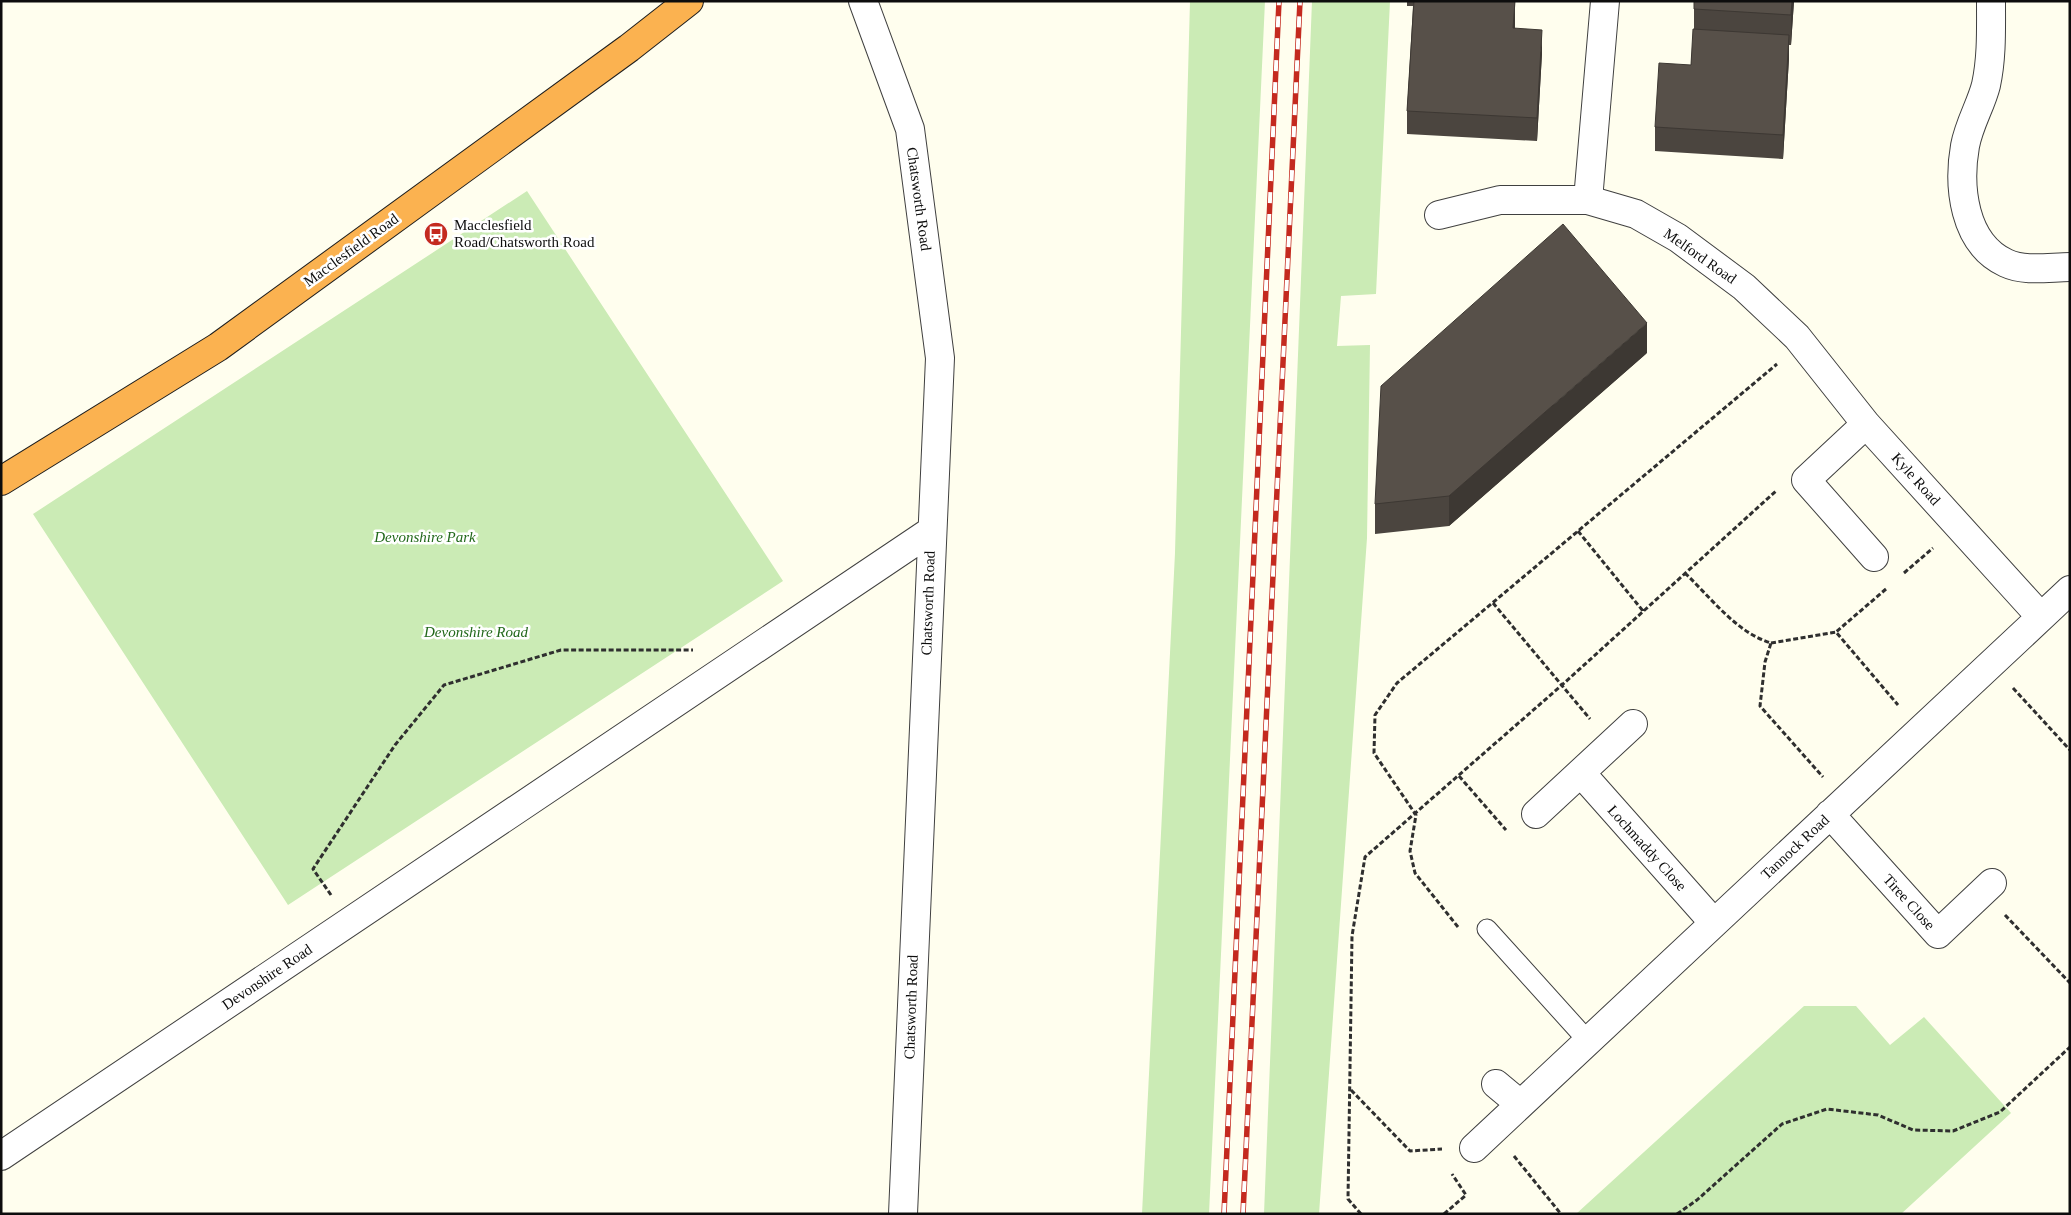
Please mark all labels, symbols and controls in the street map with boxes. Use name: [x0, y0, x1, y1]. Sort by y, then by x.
street label: Chatsworth Road: [904, 146, 934, 252]
street label: Macclesfield Road: [301, 210, 402, 290]
place label: Macclesfield Road/Chatsworth Road: [454, 217, 595, 250]
bus stop icon: Macclesfield Road/Chatsworth Road: [423, 221, 449, 247]
street label: Melford Road: [1661, 225, 1740, 287]
street label: Kyle Road: [1888, 450, 1944, 509]
park label: Devonshire Park: [373, 529, 476, 545]
street label: Chatsworth Road: [918, 550, 938, 656]
park label: Devonshire Road: [423, 624, 528, 640]
street label: Lochmaddy Close: [1604, 802, 1690, 894]
street label: Tannock Road: [1758, 811, 1833, 882]
street label: Tiree Close: [1880, 871, 1938, 933]
street label: Devonshire Road: [219, 941, 315, 1013]
street label: Chatsworth Road: [901, 954, 921, 1060]

